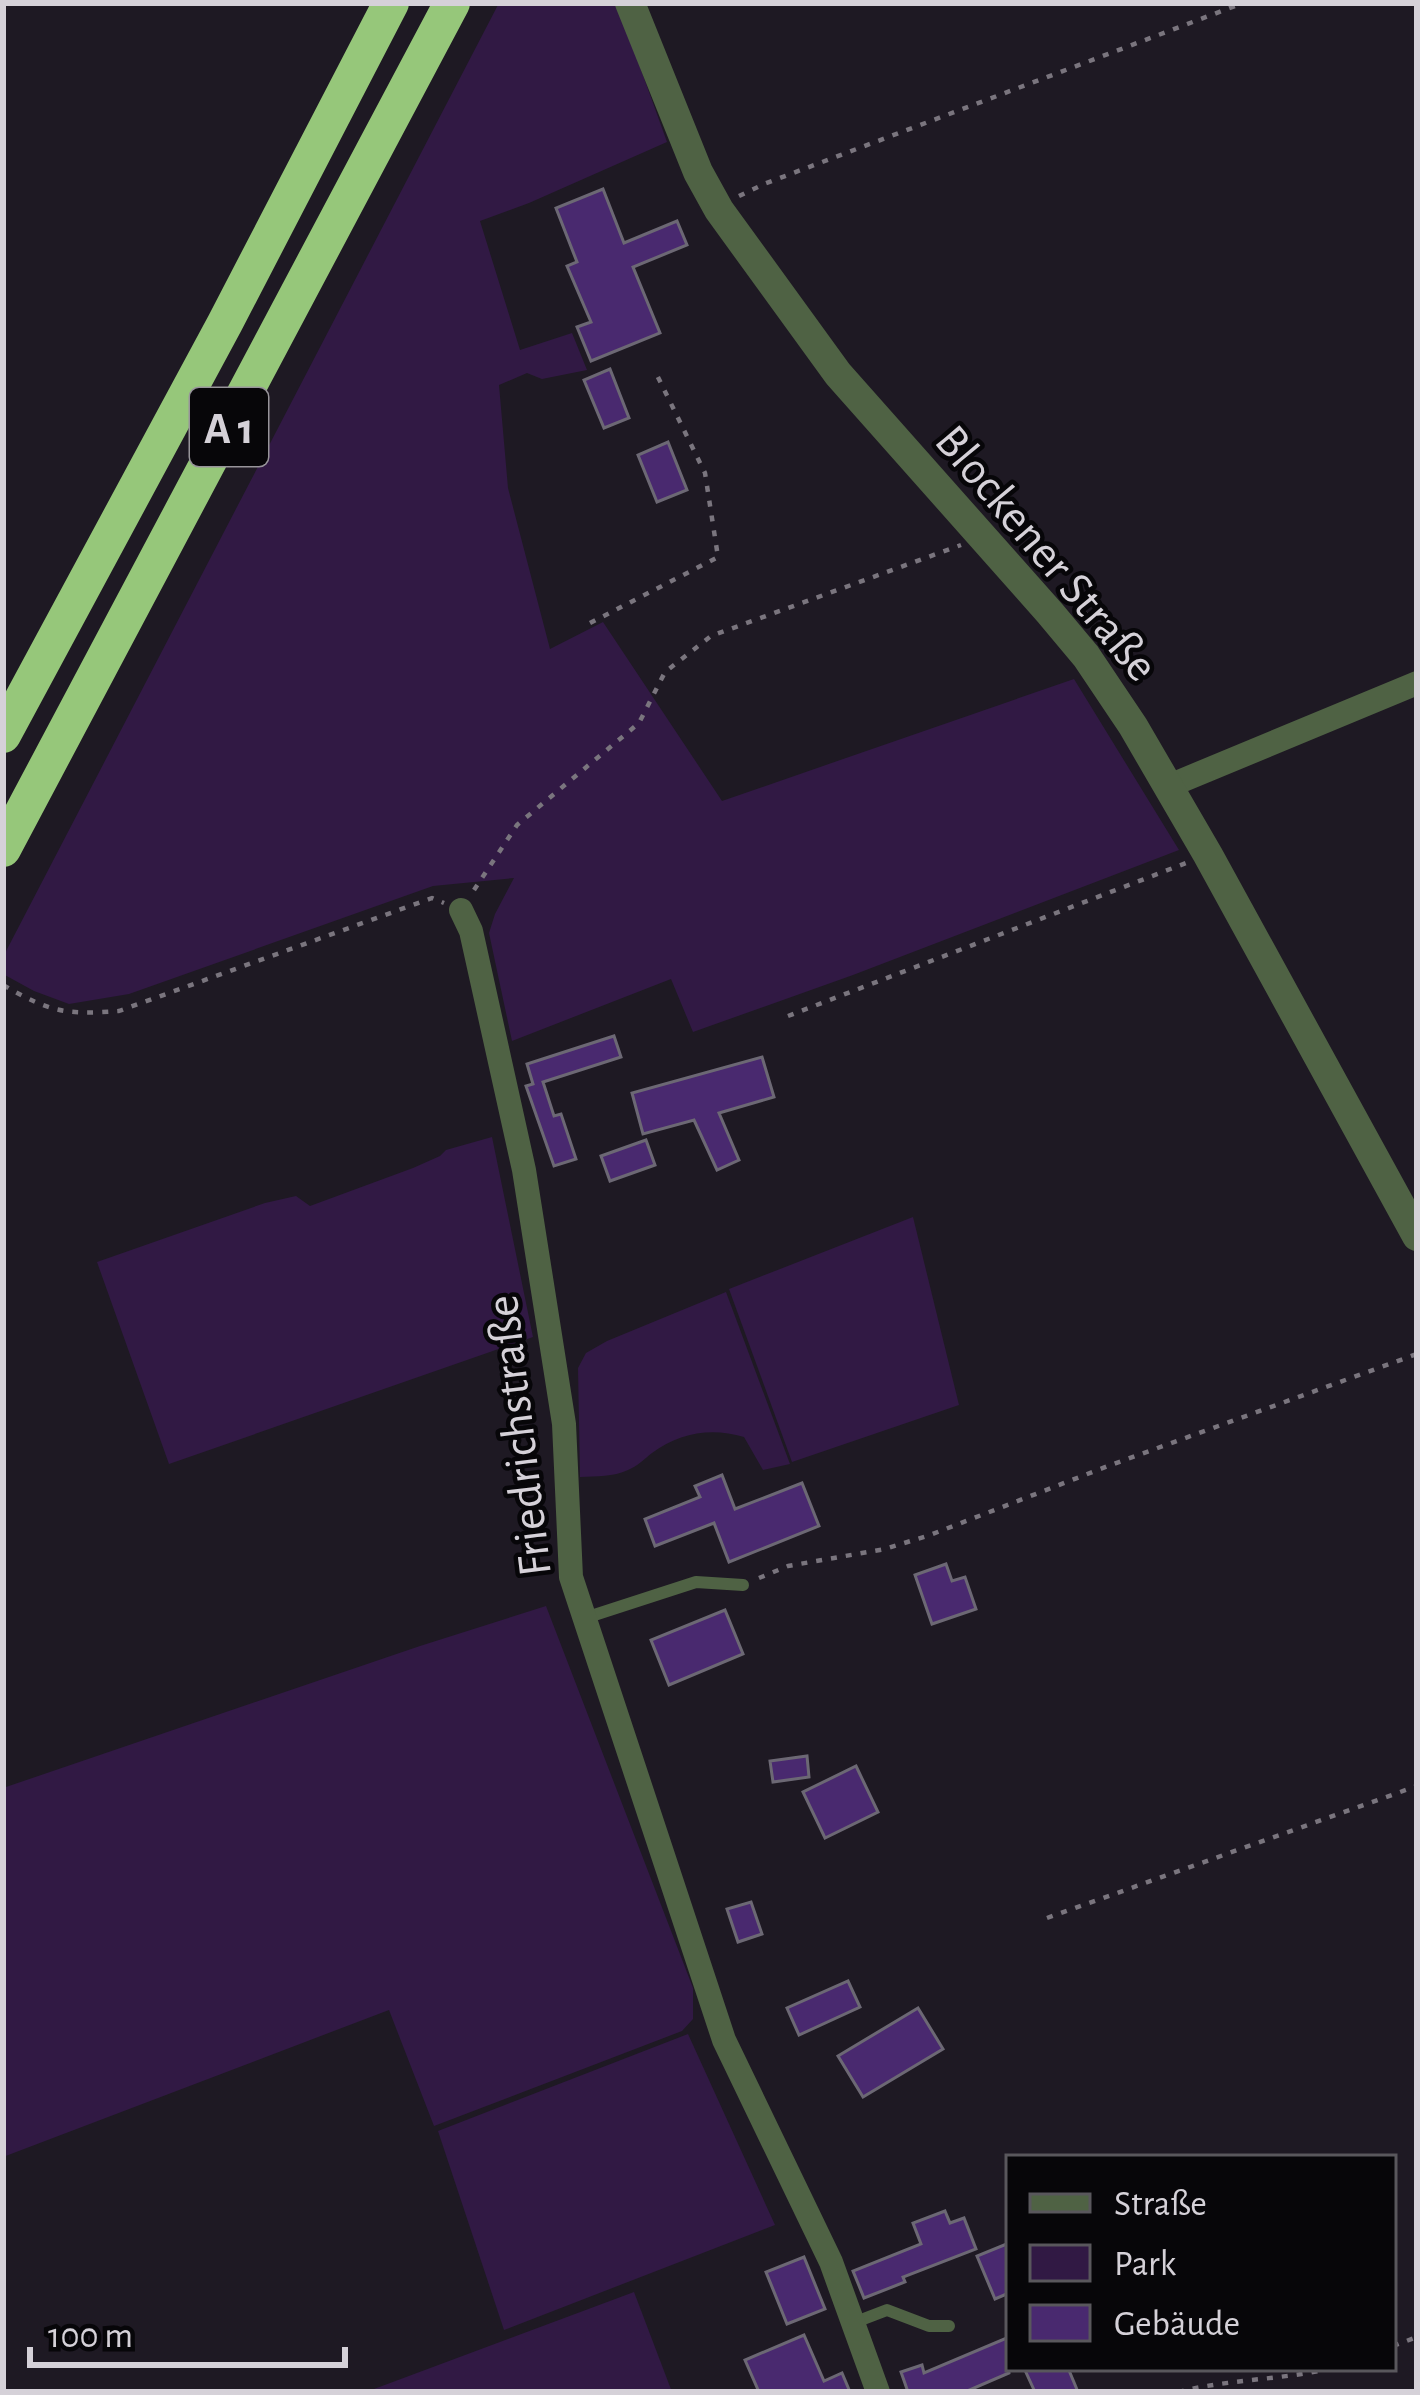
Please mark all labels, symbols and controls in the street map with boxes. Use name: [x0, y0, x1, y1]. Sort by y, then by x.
road number: A 1: [190, 388, 268, 466]
street label: Blockener Straße: [925, 417, 1166, 691]
street label: Friedrichstraße: [479, 1292, 561, 1579]
legend: [1006, 2155, 1396, 2371]
text: Straße: [1114, 2186, 1207, 2222]
text: Park: [1114, 2246, 1177, 2282]
scale bar: [30, 2293, 345, 2367]
text: Gebäude: [1114, 2306, 1240, 2342]
text: 100 m: [48, 2318, 133, 2354]

